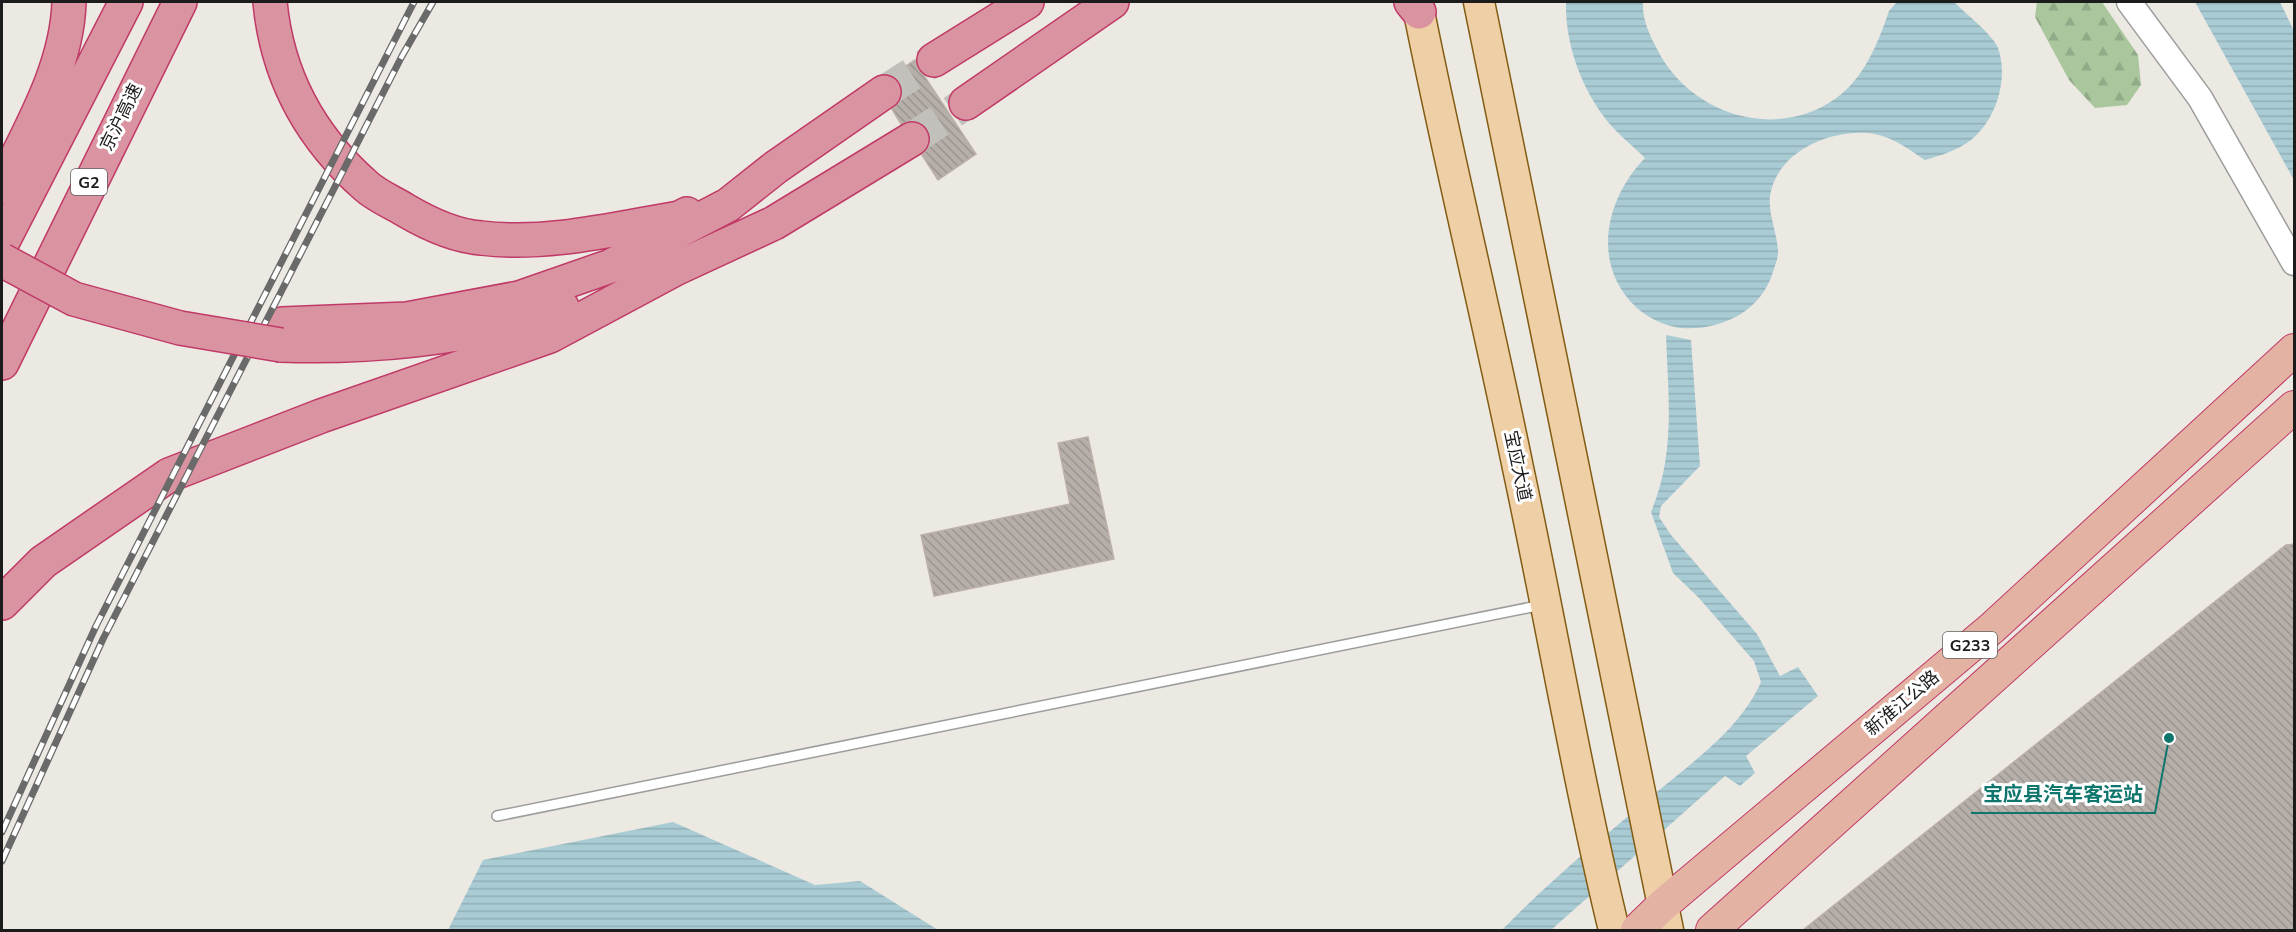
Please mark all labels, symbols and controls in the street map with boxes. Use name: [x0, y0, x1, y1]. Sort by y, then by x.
street label: 京沪高速: [94, 79, 148, 155]
road number: G2: [71, 169, 107, 195]
street label: 宝应大道: [1499, 428, 1537, 504]
road number: G233: [1943, 632, 1997, 658]
street label: 新淮江公路: [1860, 665, 1944, 741]
callout: 宝应县汽车客运站: [1971, 775, 2155, 813]
text: 宝应县汽车客运站: [1983, 781, 2143, 808]

